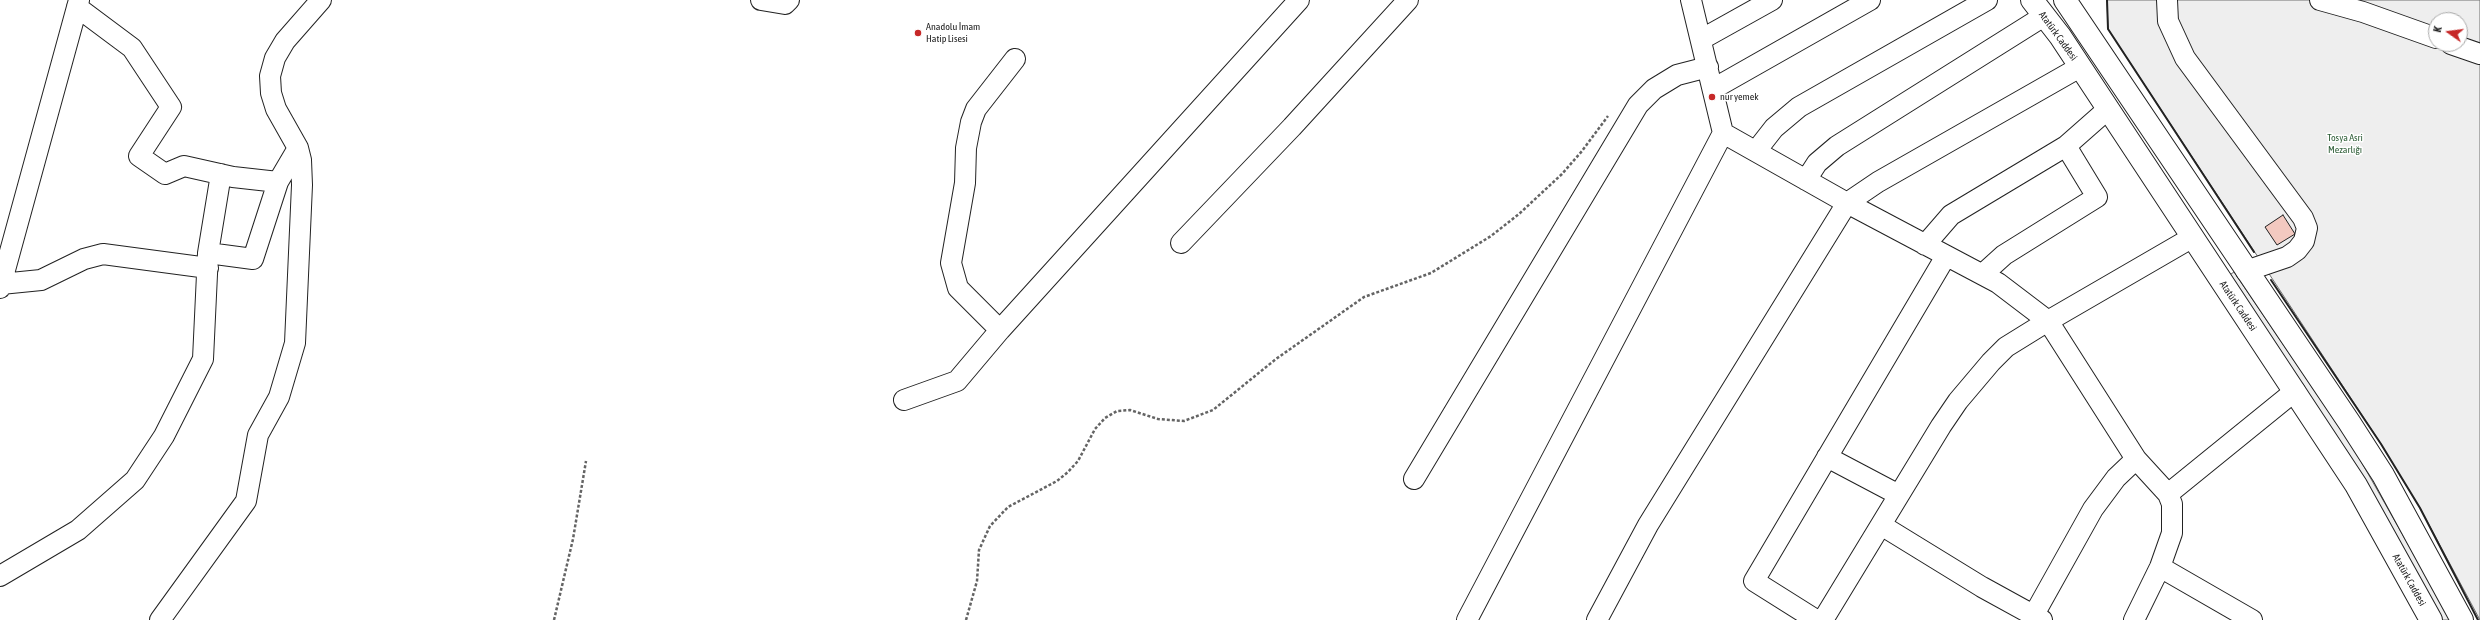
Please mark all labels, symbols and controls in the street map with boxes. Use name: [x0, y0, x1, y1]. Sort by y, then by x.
street label: Atatürk Caddesi: [2036, 9, 2080, 63]
north arrow: [2428, 12, 2468, 52]
place label: Anadolu İmam Hatip Lisesi: [926, 21, 980, 44]
text: K: [2431, 25, 2444, 33]
marker: Anadolu İmam Hatip Lisesi: [913, 28, 923, 38]
place label: nur yemek: [1720, 91, 1759, 103]
marker: nur yemek: [1707, 92, 1717, 102]
park label: Tosya Asri Mezarlığı: [2327, 132, 2363, 156]
street label: Atatürk Caddesi: [2217, 279, 2259, 333]
street label: Atatürk Caddesi: [2390, 552, 2428, 608]

